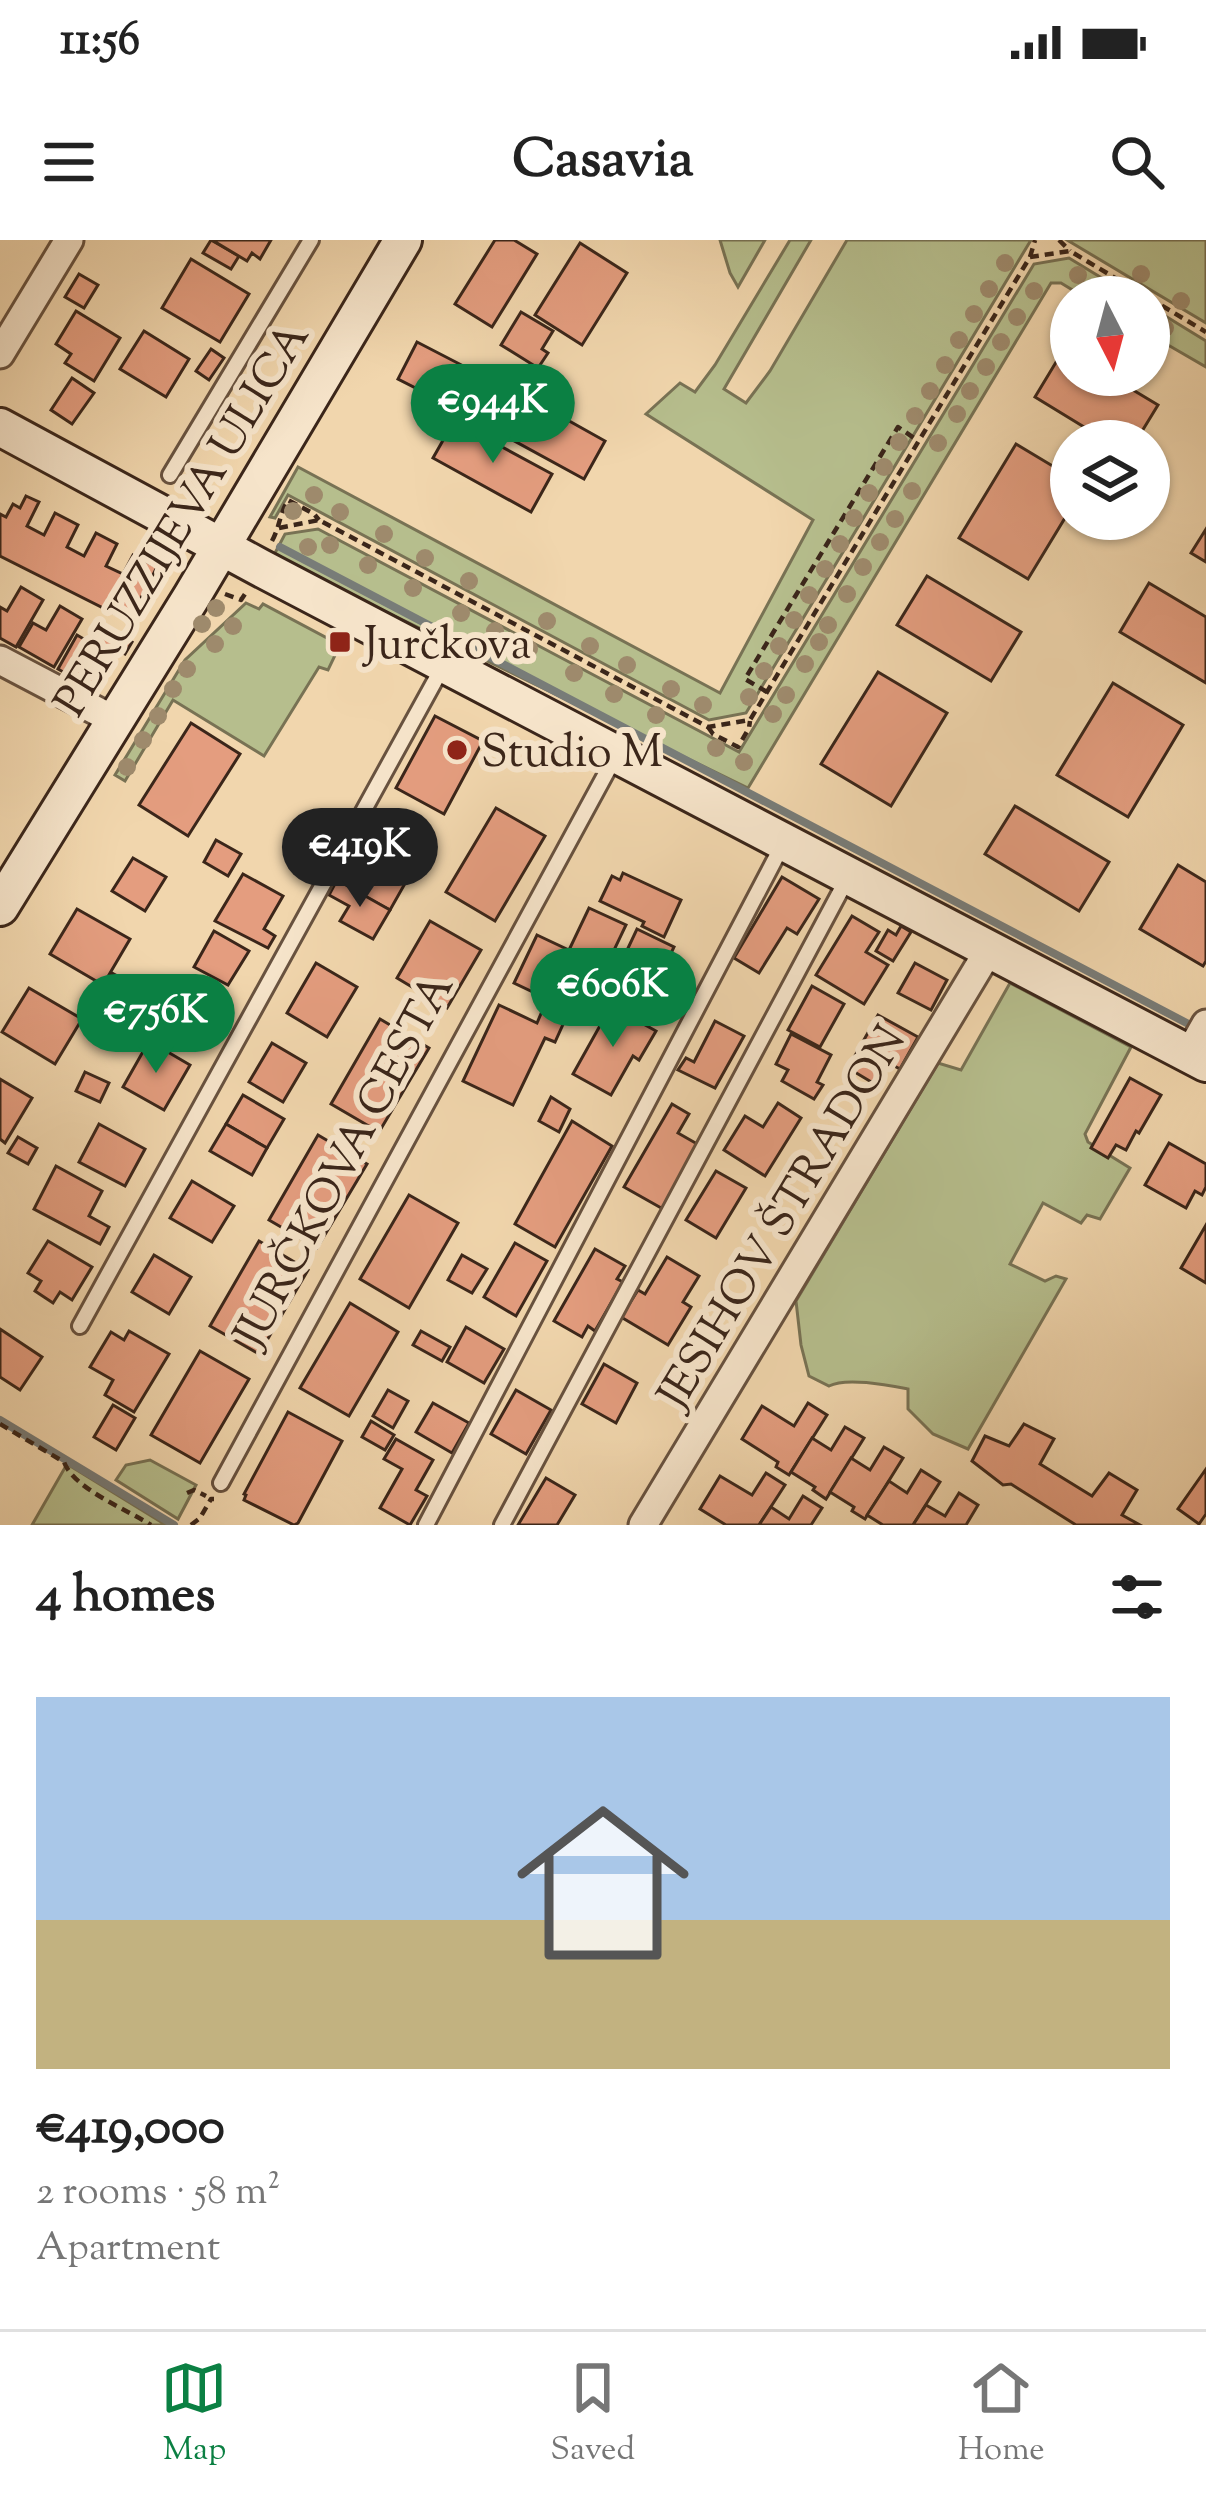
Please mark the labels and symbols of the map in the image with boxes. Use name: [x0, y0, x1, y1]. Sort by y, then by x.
north arrow: [1050, 276, 1170, 396]
street label: PERUZZIJEVA ULICA: [41, 311, 328, 730]
pin: €944K: [409, 364, 577, 466]
place label: Jurčkova: [361, 615, 531, 680]
marker: Jurčkova: [327, 629, 353, 655]
place label: Studio M: [481, 723, 663, 788]
marker: Studio M: [444, 737, 470, 763]
pin: €419K: [276, 808, 444, 910]
pin: €606K: [529, 948, 697, 1050]
street label: JURČKOVA CESTA: [219, 963, 473, 1363]
pin: €756K: [72, 974, 240, 1076]
street label: JESIHOV ŠTRADON: [643, 1015, 925, 1426]

